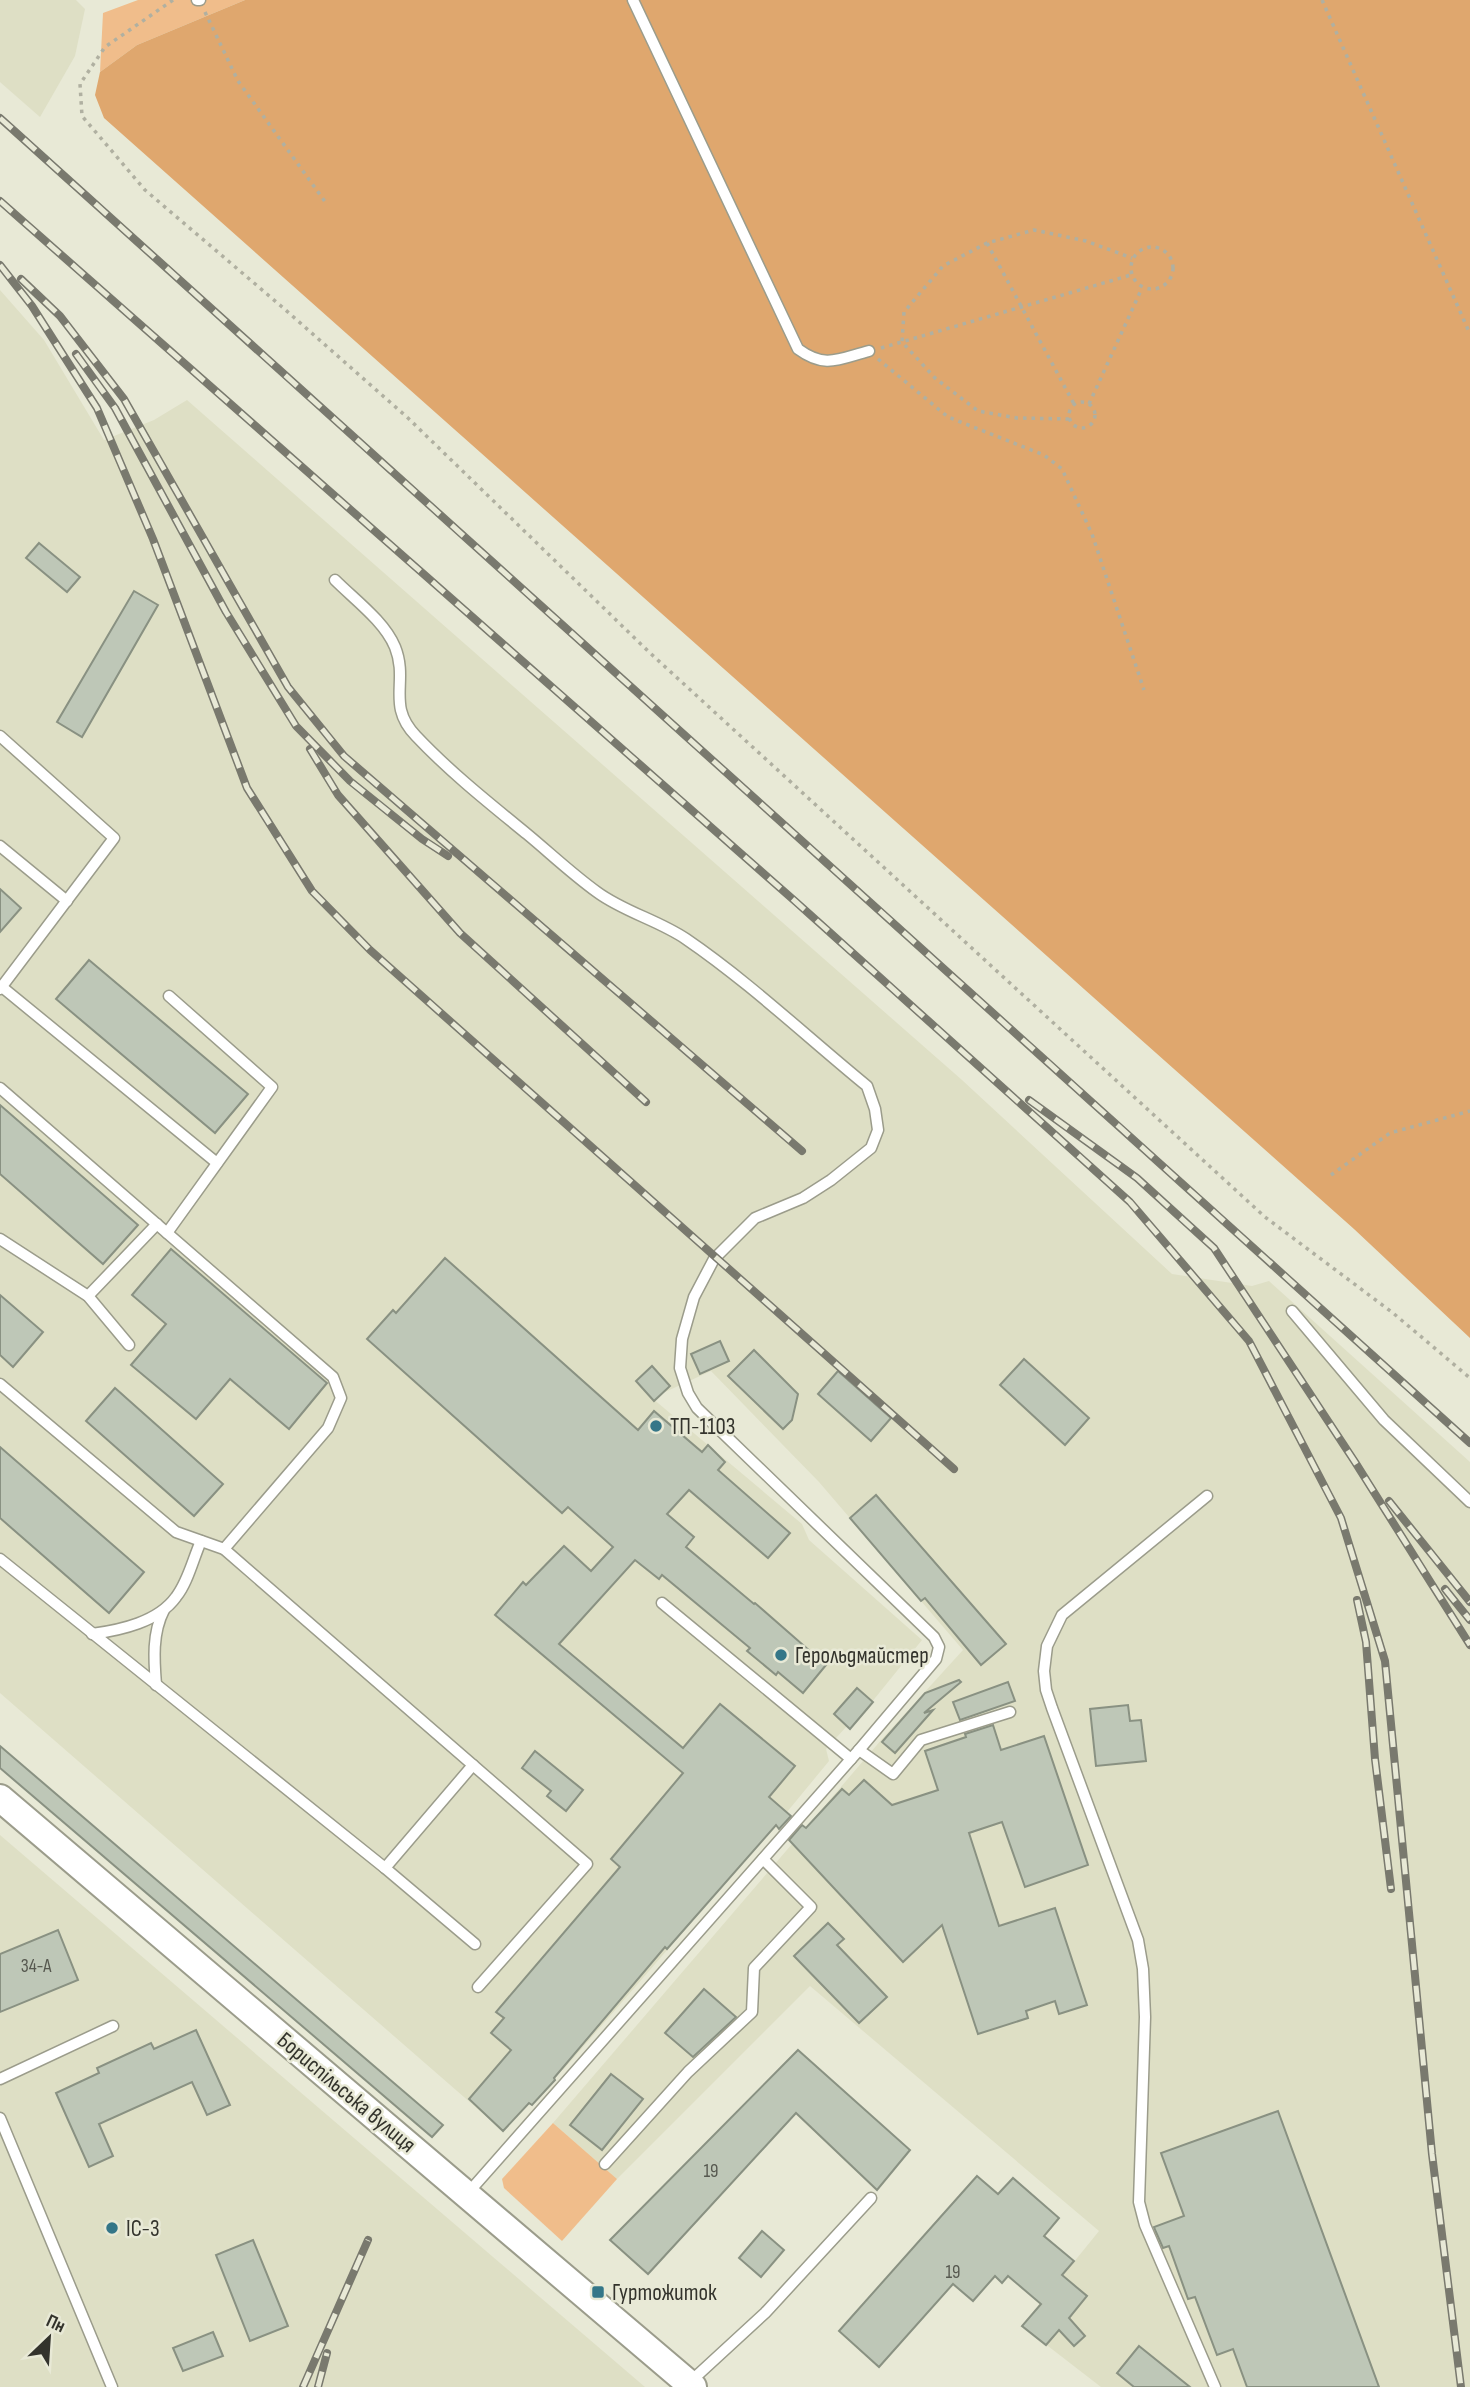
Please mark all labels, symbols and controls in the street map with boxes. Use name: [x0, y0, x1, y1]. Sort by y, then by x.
place label: ТП-1103: [670, 1413, 735, 1441]
marker: ТП-1103: [648, 1418, 664, 1434]
place label: Герольдмайстер: [795, 1642, 929, 1670]
marker: Герольдмайстер: [773, 1647, 789, 1663]
house number: 34-А: [21, 1955, 52, 1978]
street label: Бориспільська вулиця: [271, 2027, 422, 2159]
house number: 19: [703, 2160, 719, 2183]
place label: ІС-3: [126, 2215, 160, 2243]
marker: ІС-3: [104, 2220, 120, 2236]
house number: 19: [945, 2261, 961, 2284]
place label: Гуртожиток: [612, 2279, 717, 2307]
marker: Гуртожиток: [590, 2284, 606, 2300]
north arrow: [14, 2303, 84, 2373]
text: Пн: [42, 2310, 69, 2338]

